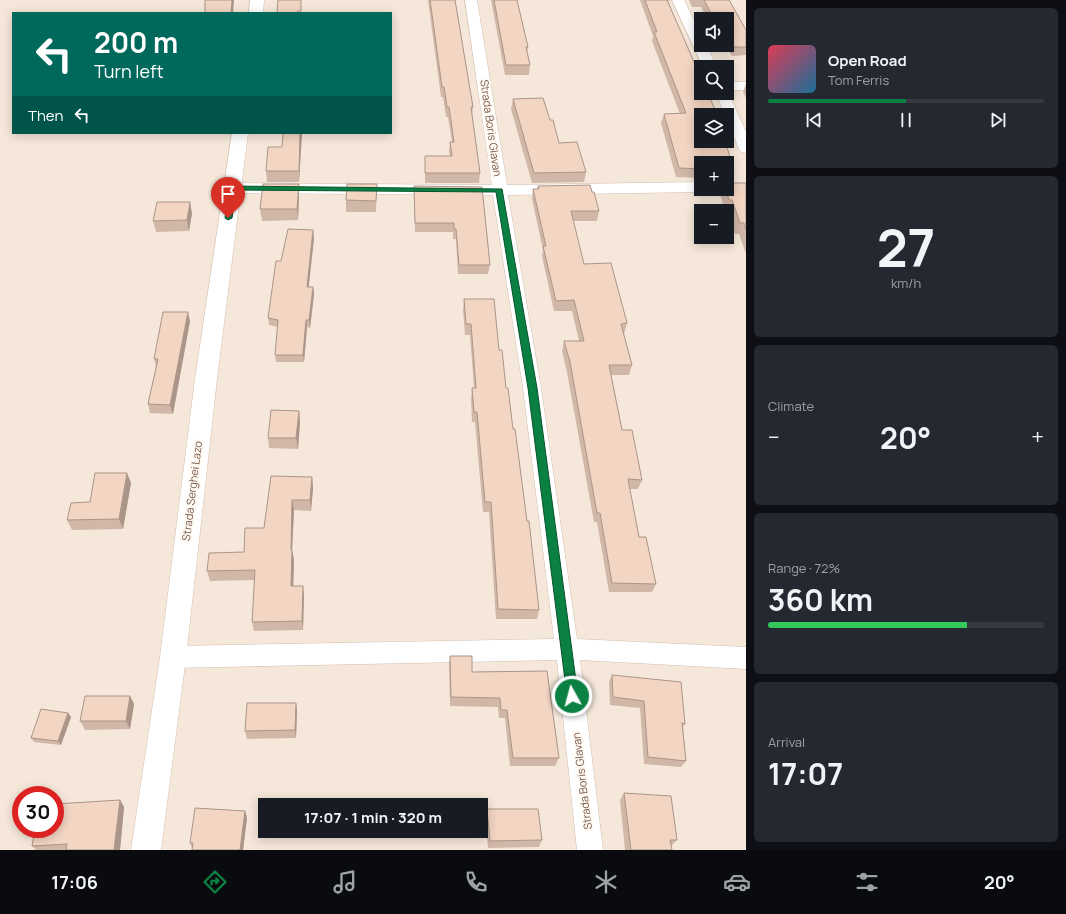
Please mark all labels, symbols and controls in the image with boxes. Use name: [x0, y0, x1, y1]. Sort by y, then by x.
map controls: [694, 12, 734, 244]
button: sound: [694, 12, 734, 52]
text: 200 m: [94, 23, 178, 61]
icon: left: [28, 28, 80, 80]
text: Open Road: [828, 50, 907, 71]
text: Turn left: [94, 59, 164, 83]
button: search: [694, 60, 734, 100]
text: Tom Ferris: [828, 71, 889, 89]
street label: Strada Boris Glavan: [477, 78, 506, 177]
icon: left: [71, 104, 93, 126]
text: Then: [28, 105, 63, 126]
button: layers: [694, 108, 734, 148]
icon: previous: [803, 109, 825, 131]
icon: pause: [895, 109, 917, 131]
icon: next: [987, 109, 1009, 131]
button: +: [694, 156, 734, 196]
pin: [211, 177, 245, 218]
icon: arrive: [217, 183, 239, 205]
button: −: [694, 204, 734, 244]
text: 27: [877, 212, 935, 283]
text: km/h: [891, 274, 921, 292]
text: Climate: [768, 397, 814, 415]
text: 20°: [880, 417, 931, 458]
text: −: [768, 422, 780, 452]
text: +: [1031, 422, 1044, 452]
street label: Strada Serghei Lazo: [178, 440, 205, 542]
text: Range · 72%: [768, 559, 840, 577]
text: 360 km: [768, 579, 873, 620]
position arrow: [551, 675, 593, 717]
street label: Strada Boris Glavan: [568, 732, 595, 830]
text: Arrival: [768, 733, 805, 751]
text: 17:07: [768, 753, 843, 794]
speed limit sign: 30: [12, 786, 64, 838]
text: 17:07 · 1 min · 320 m: [304, 807, 442, 828]
icon: directions: [201, 868, 229, 896]
icon: music: [331, 868, 359, 896]
icon: phone: [462, 868, 490, 896]
icon: climate: [592, 868, 620, 896]
icon: car: [723, 868, 751, 896]
icon: filters: [853, 868, 881, 896]
text: 17:06: [51, 870, 98, 894]
text: 20°: [984, 870, 1015, 894]

